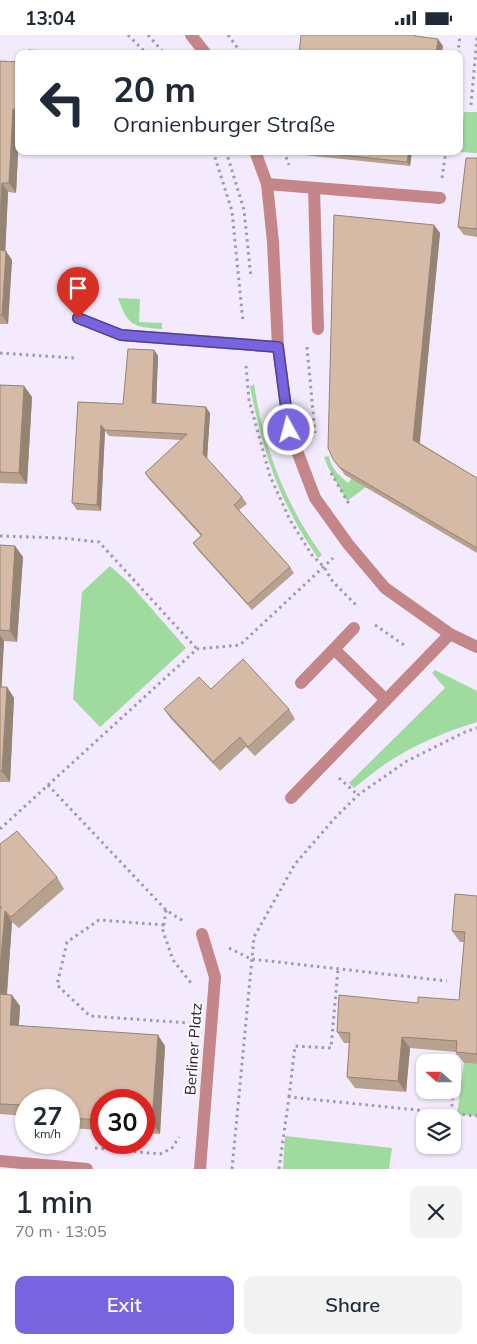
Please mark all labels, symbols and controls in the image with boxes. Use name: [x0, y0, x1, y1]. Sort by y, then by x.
text: 13:04: [25, 6, 75, 30]
text: 20 m: [113, 67, 196, 111]
icon: left: [30, 70, 95, 135]
text: Oranienburger Straße: [113, 110, 335, 138]
pin: [57, 267, 99, 318]
icon: arrive: [64, 274, 92, 302]
position arrow: [262, 403, 314, 455]
street label: Berliner Platz: [180, 1002, 206, 1096]
north arrow: [416, 1054, 461, 1099]
map controls: [416, 1054, 461, 1154]
speed limit sign: 30: [90, 1089, 155, 1154]
text: 27: [32, 1100, 63, 1131]
button: layers: [416, 1109, 461, 1154]
text: km/h: [34, 1126, 61, 1141]
text: 1 min: [15, 1183, 93, 1221]
button: close: [410, 1186, 462, 1238]
text: 70 m · 13:05: [15, 1221, 107, 1241]
button: Exit: [15, 1276, 234, 1334]
button: Share: [244, 1276, 462, 1334]

